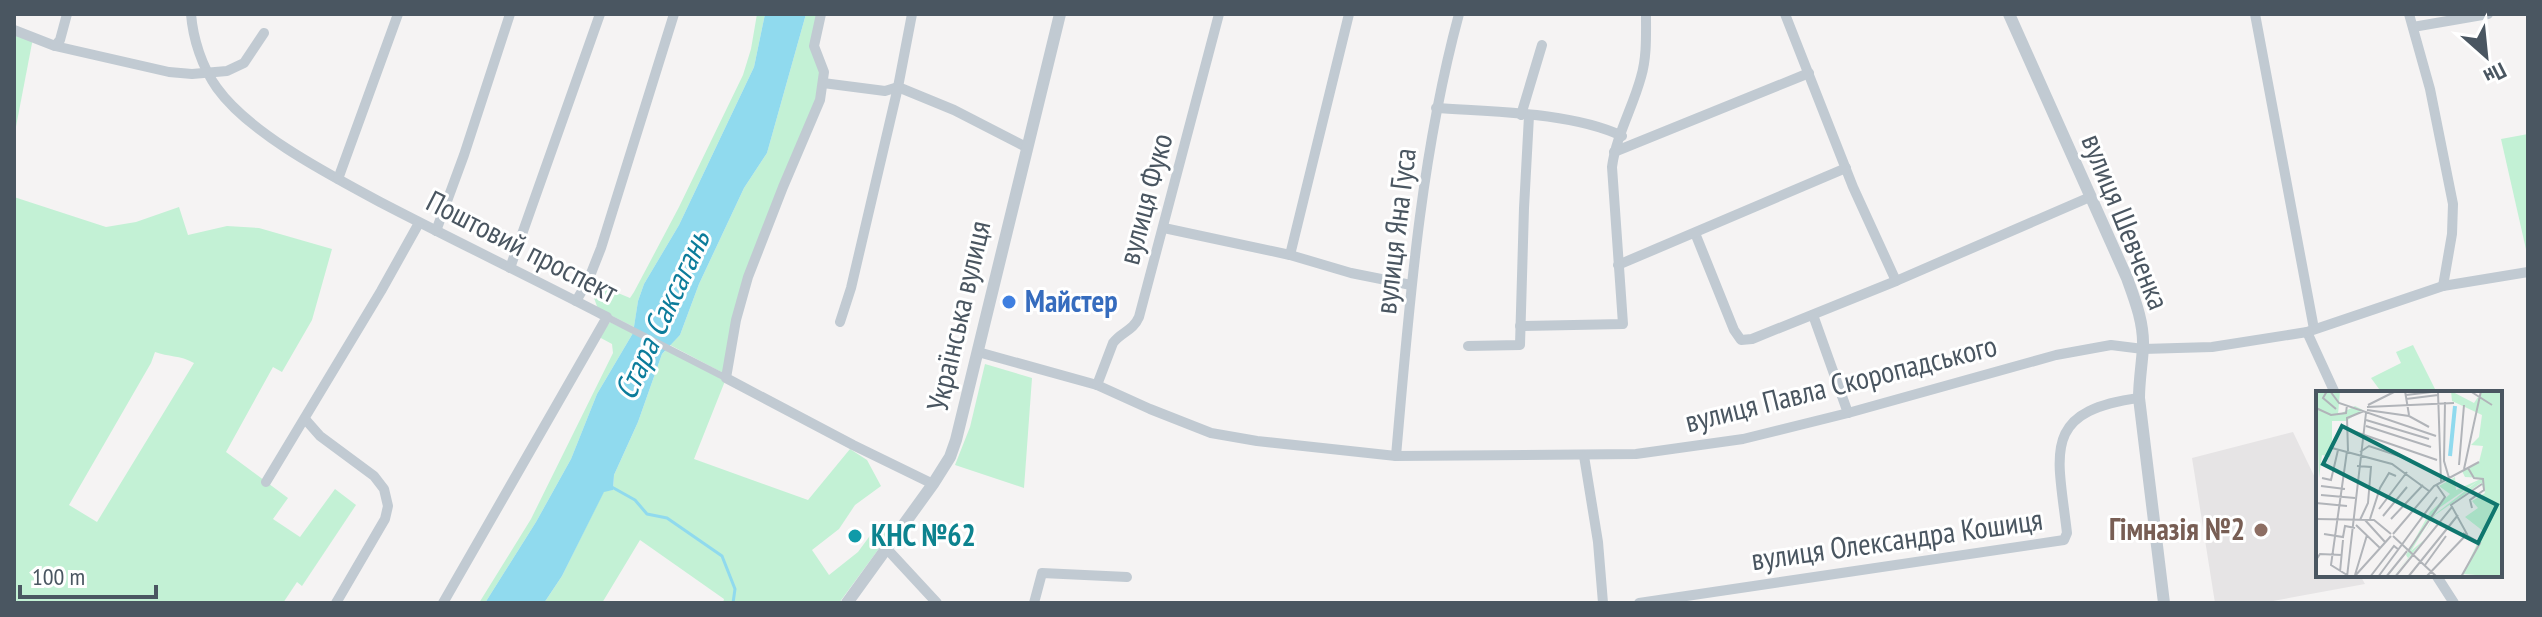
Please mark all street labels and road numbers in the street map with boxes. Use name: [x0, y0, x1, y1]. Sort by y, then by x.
street label: вулиця Шевченка: [2073, 128, 2179, 315]
street label: вулиця Фуко: [1108, 129, 1181, 268]
street label: вулиця Яна Гуса: [1365, 146, 1424, 316]
street label: Поштовий проспект: [420, 181, 625, 311]
street label: Українська вулиця: [917, 217, 998, 415]
street label: вулиця Павла Скоропадського: [1681, 325, 2001, 440]
street label: вулиця Олександра Кошиця: [1749, 499, 2045, 578]

